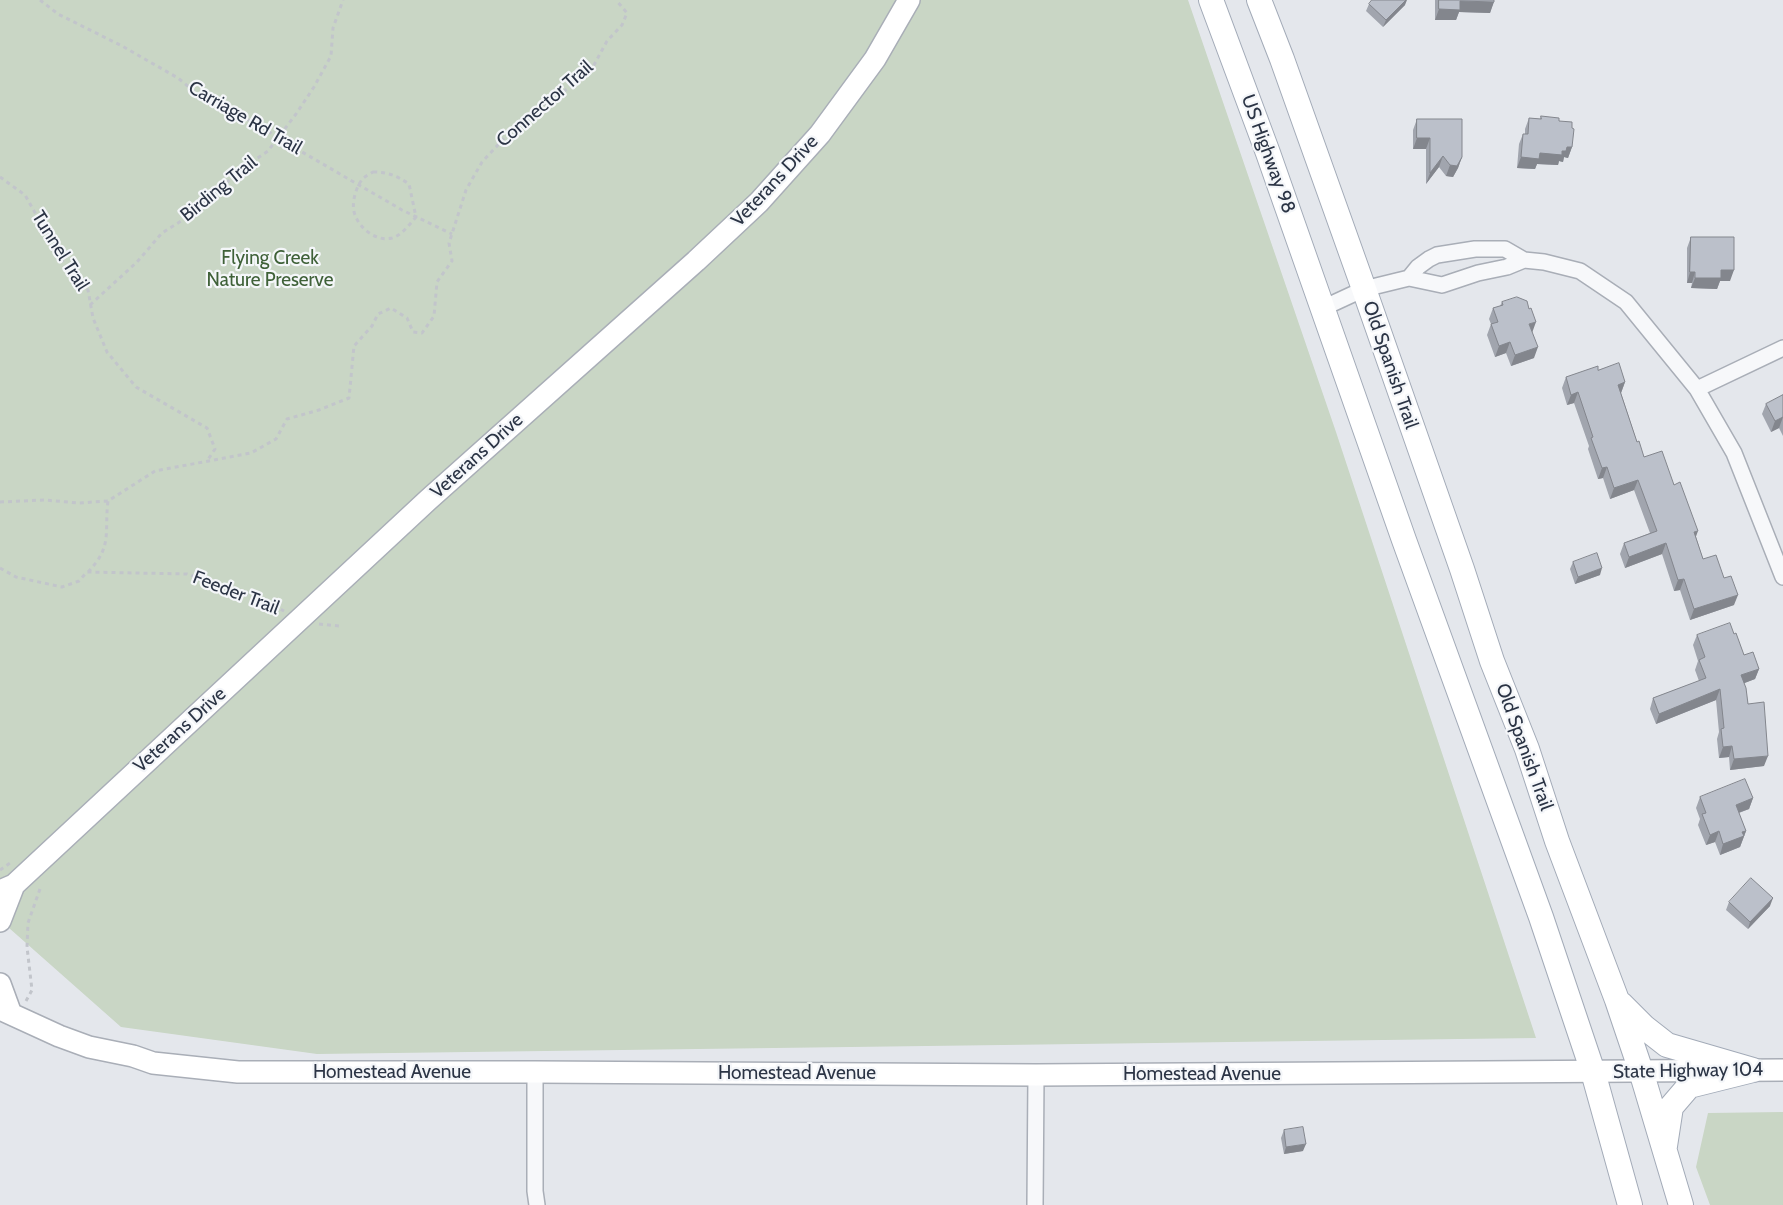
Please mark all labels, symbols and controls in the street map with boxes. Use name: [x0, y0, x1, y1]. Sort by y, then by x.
street label: Connector Trail: [492, 56, 598, 152]
street label: Carriage Rd Trail: [184, 76, 306, 160]
street label: US Highway 98: [1236, 92, 1300, 216]
street label: Veterans Drive: [727, 131, 823, 231]
street label: Birding Trail: [176, 151, 262, 227]
street label: Tunnel Trail: [26, 207, 94, 295]
park label: Flying Creek Nature Preserve: [207, 247, 333, 291]
street label: Old Spanish Trail: [1357, 298, 1423, 432]
street label: Veterans Drive: [426, 409, 528, 503]
street label: Feeder Trail: [189, 566, 283, 620]
street label: Old Spanish Trail: [1490, 680, 1558, 814]
street label: Veterans Drive: [129, 683, 231, 777]
street label: State Highway 104: [1613, 1058, 1763, 1084]
street label: Homestead Avenue: [313, 1061, 471, 1083]
street label: Homestead Avenue: [718, 1062, 876, 1084]
street label: Homestead Avenue: [1123, 1063, 1281, 1085]

